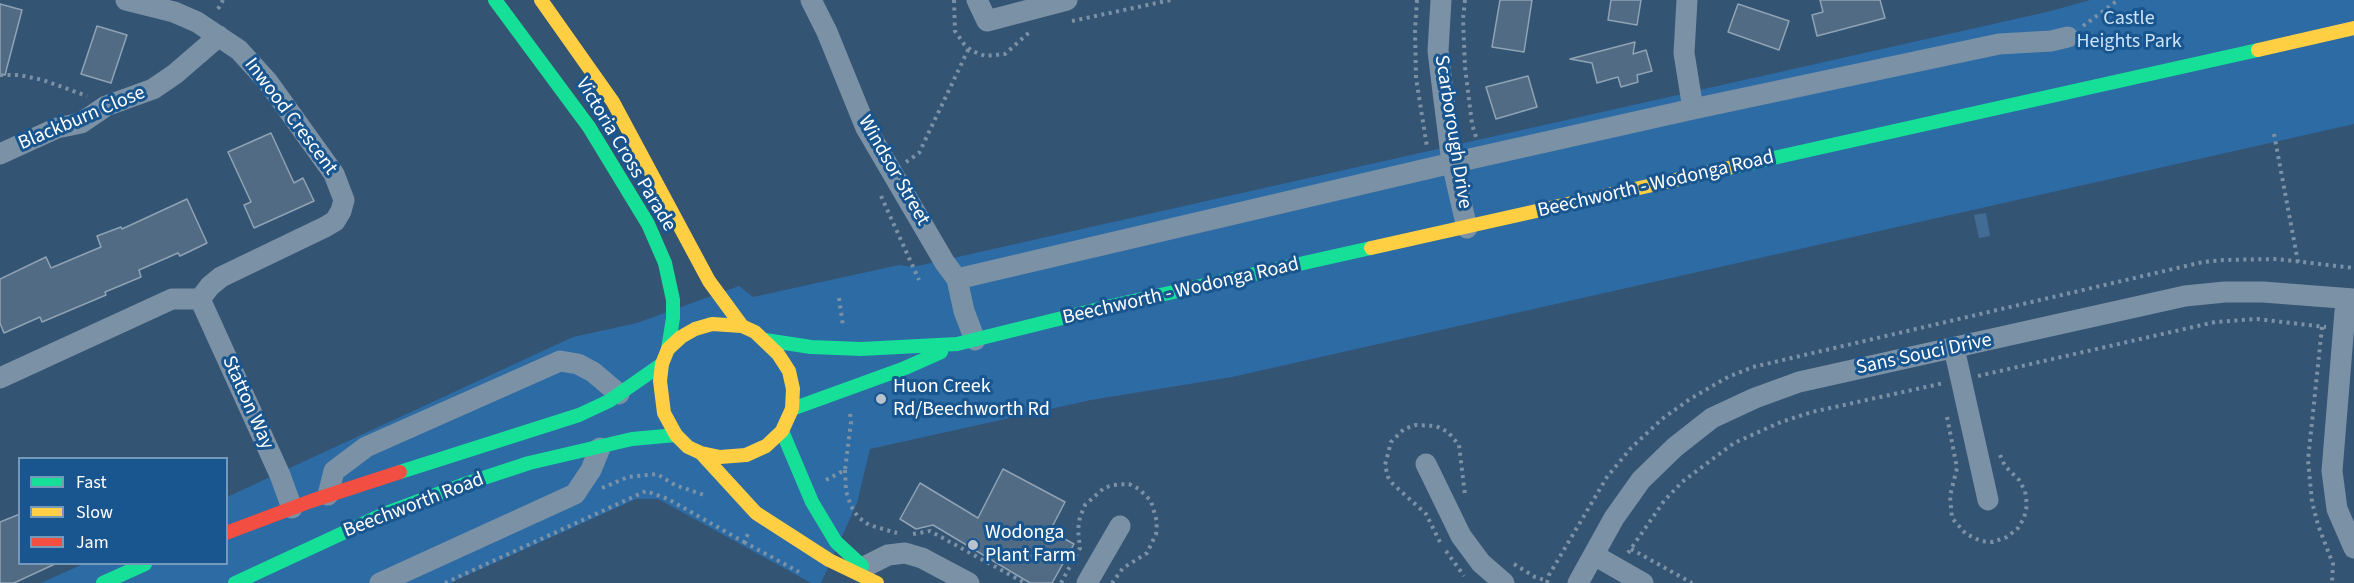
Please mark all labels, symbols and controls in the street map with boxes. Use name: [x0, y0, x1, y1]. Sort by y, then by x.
park label: Castle Heights Park: [2076, 8, 2182, 55]
street label: Scarborough Drive: [1428, 53, 1476, 211]
street label: Inwood Crescent: [238, 54, 342, 180]
street label: Victoria Cross Parade: [570, 74, 680, 236]
street label: Blackburn Close: [15, 82, 149, 156]
street label: Windsor Street: [852, 112, 934, 230]
street label: Beechworth - Wodonga Road: [1536, 146, 1776, 224]
street label: Beechworth - Wodonga Road: [1061, 253, 1301, 331]
street label: Sans Souci Drive: [1854, 329, 1994, 381]
street label: Statton Way: [216, 353, 278, 453]
place label: Huon Creek Rd/Beechworth Rd: [893, 376, 1050, 423]
marker: Huon Creek Rd/Beechworth Rd: [874, 392, 888, 406]
legend: [18, 457, 228, 565]
street label: Beechworth Road: [340, 468, 488, 544]
text: Fast: [76, 470, 107, 495]
text: Slow: [76, 500, 113, 525]
place label: Wodonga Plant Farm: [985, 522, 1076, 569]
text: Jam: [76, 530, 109, 555]
marker: Wodonga Plant Farm: [966, 538, 980, 552]

